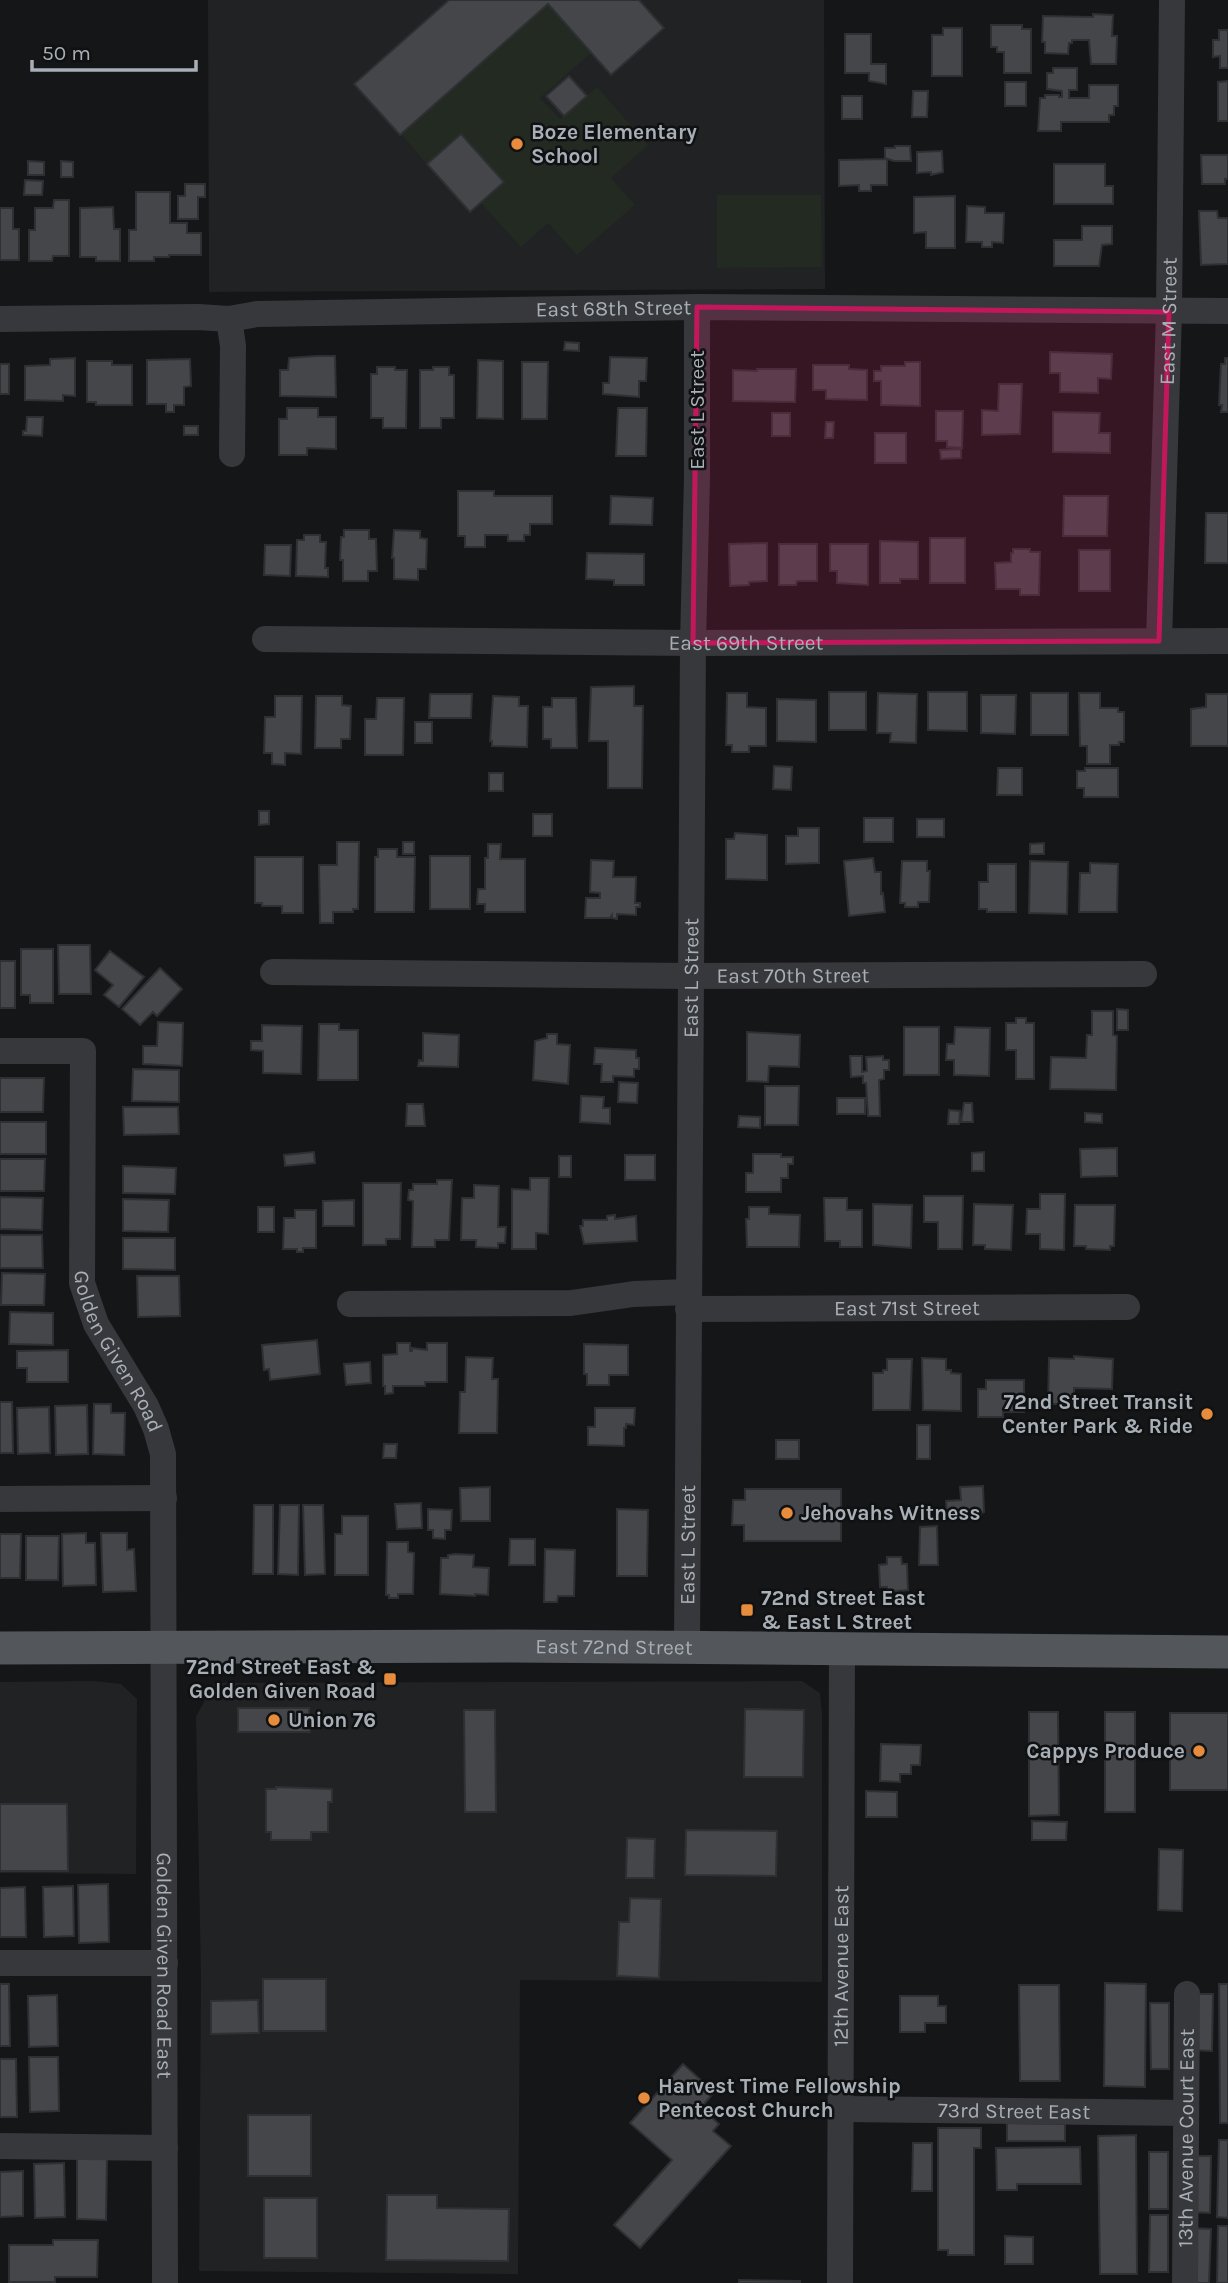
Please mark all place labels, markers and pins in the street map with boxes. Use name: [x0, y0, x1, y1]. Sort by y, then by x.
place label: Boze Elementary School: [531, 120, 697, 168]
marker: Boze Elementary School: [509, 136, 525, 152]
place label: 72nd Street Transit Center Park & Ride: [1002, 1390, 1193, 1438]
marker: 72nd Street Transit Center Park & Ride: [1199, 1406, 1215, 1422]
place label: Jehovahs Witness: [801, 1501, 981, 1525]
marker: Jehovahs Witness: [779, 1505, 795, 1521]
place label: 72nd Street East & East L Street: [761, 1586, 925, 1634]
marker: 72nd Street East & East L Street: [739, 1602, 755, 1618]
place label: 72nd Street East & Golden Given Road: [186, 1655, 376, 1703]
marker: 72nd Street East & Golden Given Road: [382, 1671, 398, 1687]
place label: Union 76: [288, 1708, 376, 1732]
marker: Union 76: [266, 1712, 282, 1728]
place label: Cappys Produce: [1026, 1739, 1185, 1763]
marker: Cappys Produce: [1191, 1743, 1207, 1759]
place label: Harvest Time Fellowship Pentecost Church: [658, 2074, 901, 2122]
marker: Harvest Time Fellowship Pentecost Church: [636, 2090, 652, 2106]

